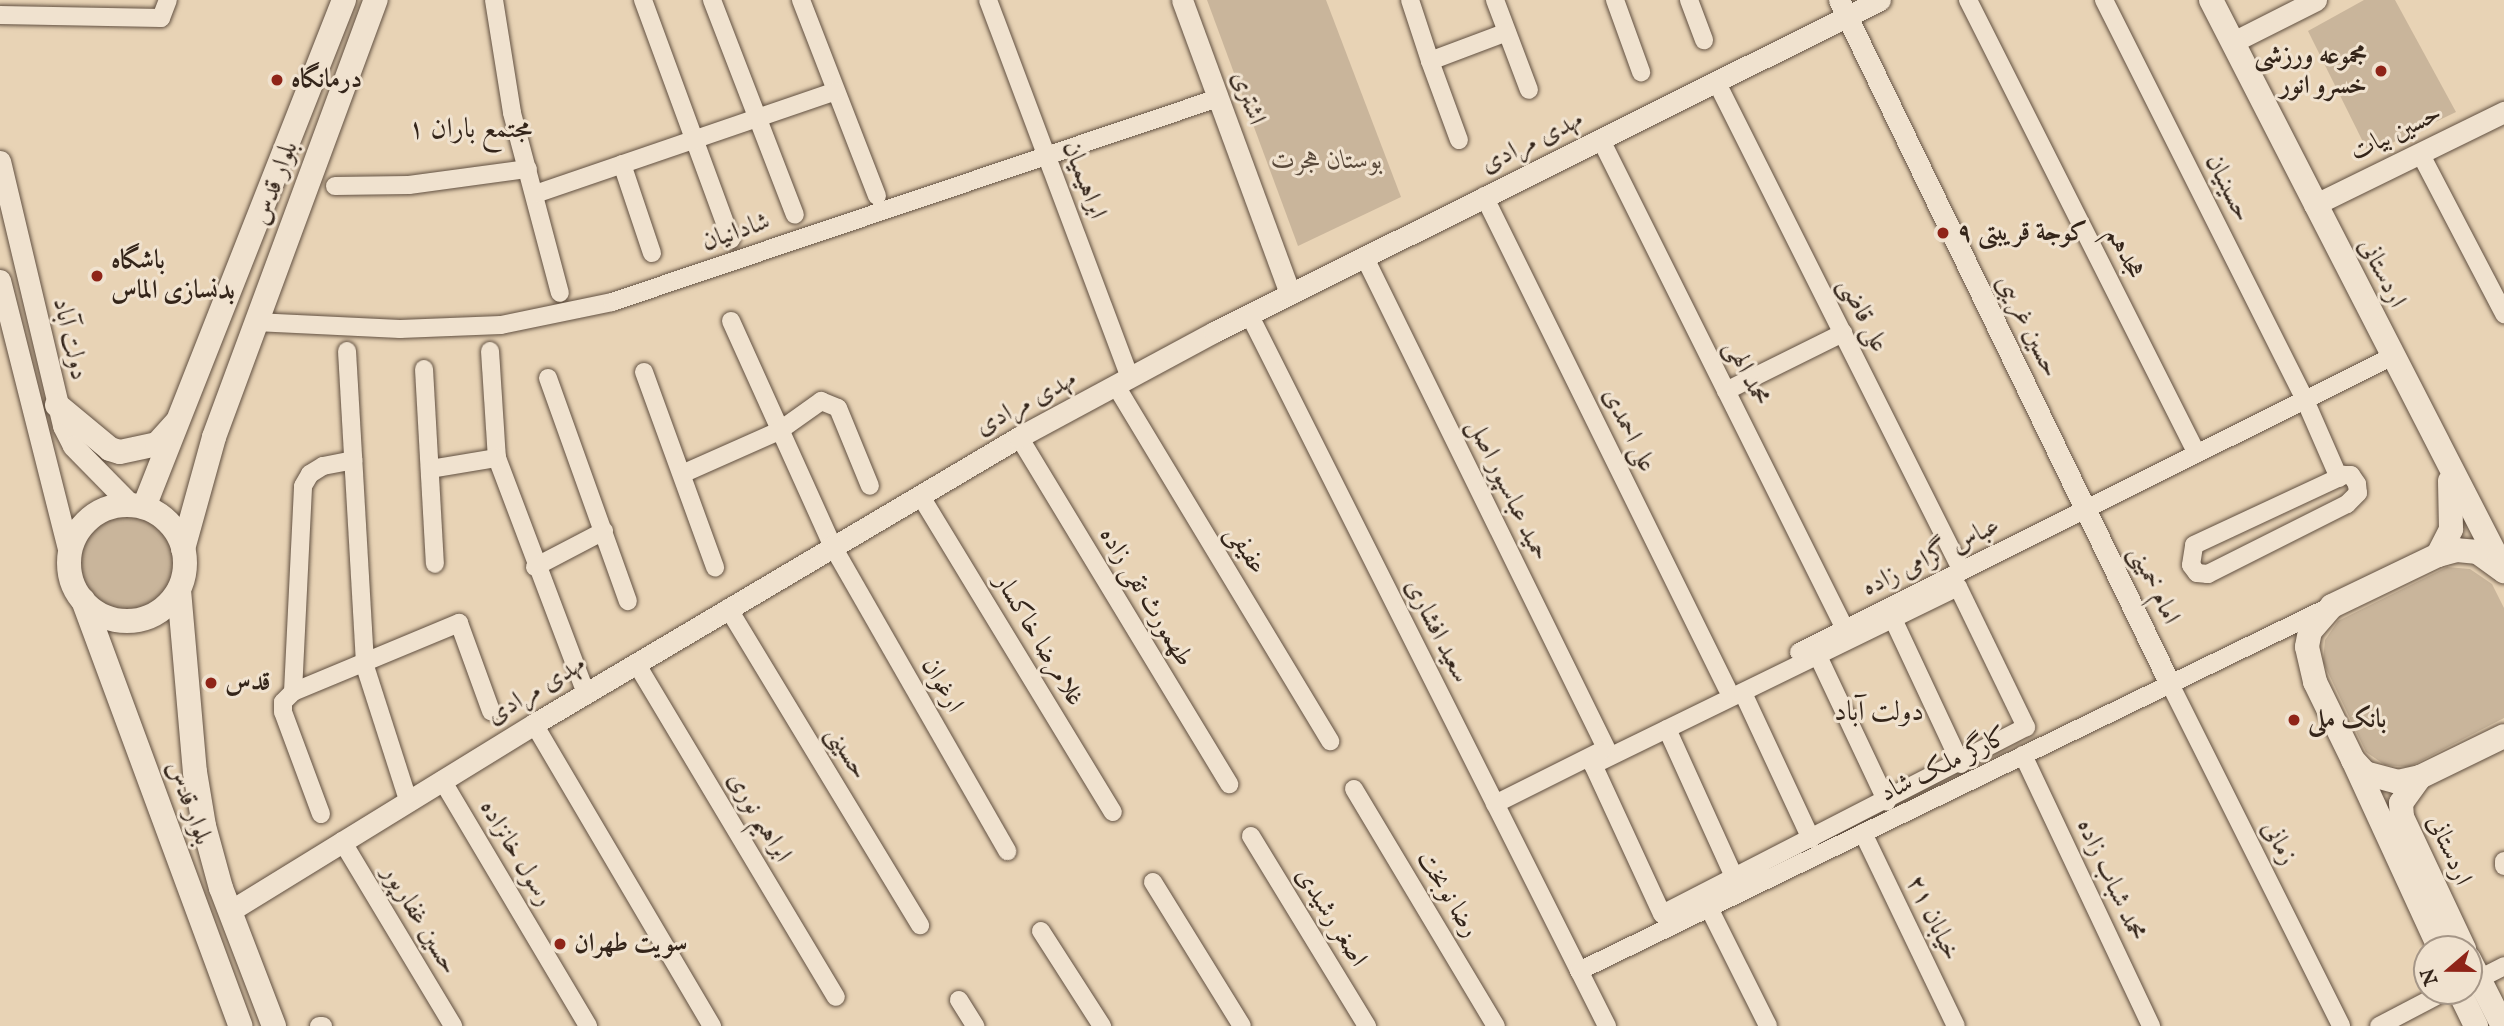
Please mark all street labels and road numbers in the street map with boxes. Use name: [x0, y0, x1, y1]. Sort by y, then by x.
street label: اشتری: [1224, 67, 1272, 129]
street label: حسین بیات: [2345, 97, 2447, 169]
street label: مهدی مرادی: [1476, 104, 1588, 180]
street label: بلوار قدس: [245, 137, 305, 229]
street label: ابراهیمیان: [1055, 137, 1113, 223]
street label: حسینیان: [2198, 149, 2258, 227]
street label: شادانیان: [698, 206, 774, 258]
street label: هجدهم: [2099, 222, 2151, 284]
street label: اردستانی: [2351, 233, 2413, 313]
street label: حسین غریبی: [1990, 269, 2066, 383]
street label: علی قاضی: [1831, 272, 1895, 358]
street label: دولت آباد: [45, 295, 95, 383]
street label: محمد الهی: [1717, 335, 1777, 411]
street label: مهدی مرادی: [970, 363, 1082, 443]
street label: علی احمدی: [1595, 383, 1663, 477]
street label: حمید عباسپور اصل: [1460, 414, 1556, 566]
street label: عباس گرامی زاده: [1857, 510, 2005, 604]
street label: عفیفی: [1219, 520, 1273, 580]
street label: طهمورث تقی زاده: [1092, 522, 1200, 672]
street label: امام خمینی: [2122, 541, 2186, 629]
street label: غلامرضا خاکسار: [987, 568, 1091, 712]
street label: سعید افشاری: [1397, 574, 1477, 688]
street label: مهدی مرادی: [481, 648, 591, 732]
street label: ارغوان: [914, 652, 970, 718]
street label: حسینی: [819, 721, 875, 785]
street label: کارگر ملک شاد: [1875, 721, 2013, 809]
street label: بلوار قدس: [159, 757, 219, 849]
street label: ابراهیم نوری: [720, 766, 798, 868]
street label: رسول خانزاده: [472, 794, 560, 912]
street label: اردستانی: [2420, 810, 2478, 890]
street label: محمد شباب زاده: [2069, 814, 2153, 946]
street label: زمانی: [2255, 816, 2303, 870]
street label: رضا نوبخت: [1410, 845, 1486, 943]
street label: حسین غفارپور: [375, 860, 465, 980]
street label: اصغر رشیدی: [1288, 861, 1374, 973]
street label: خیابان ۲۱: [1899, 870, 1967, 966]

